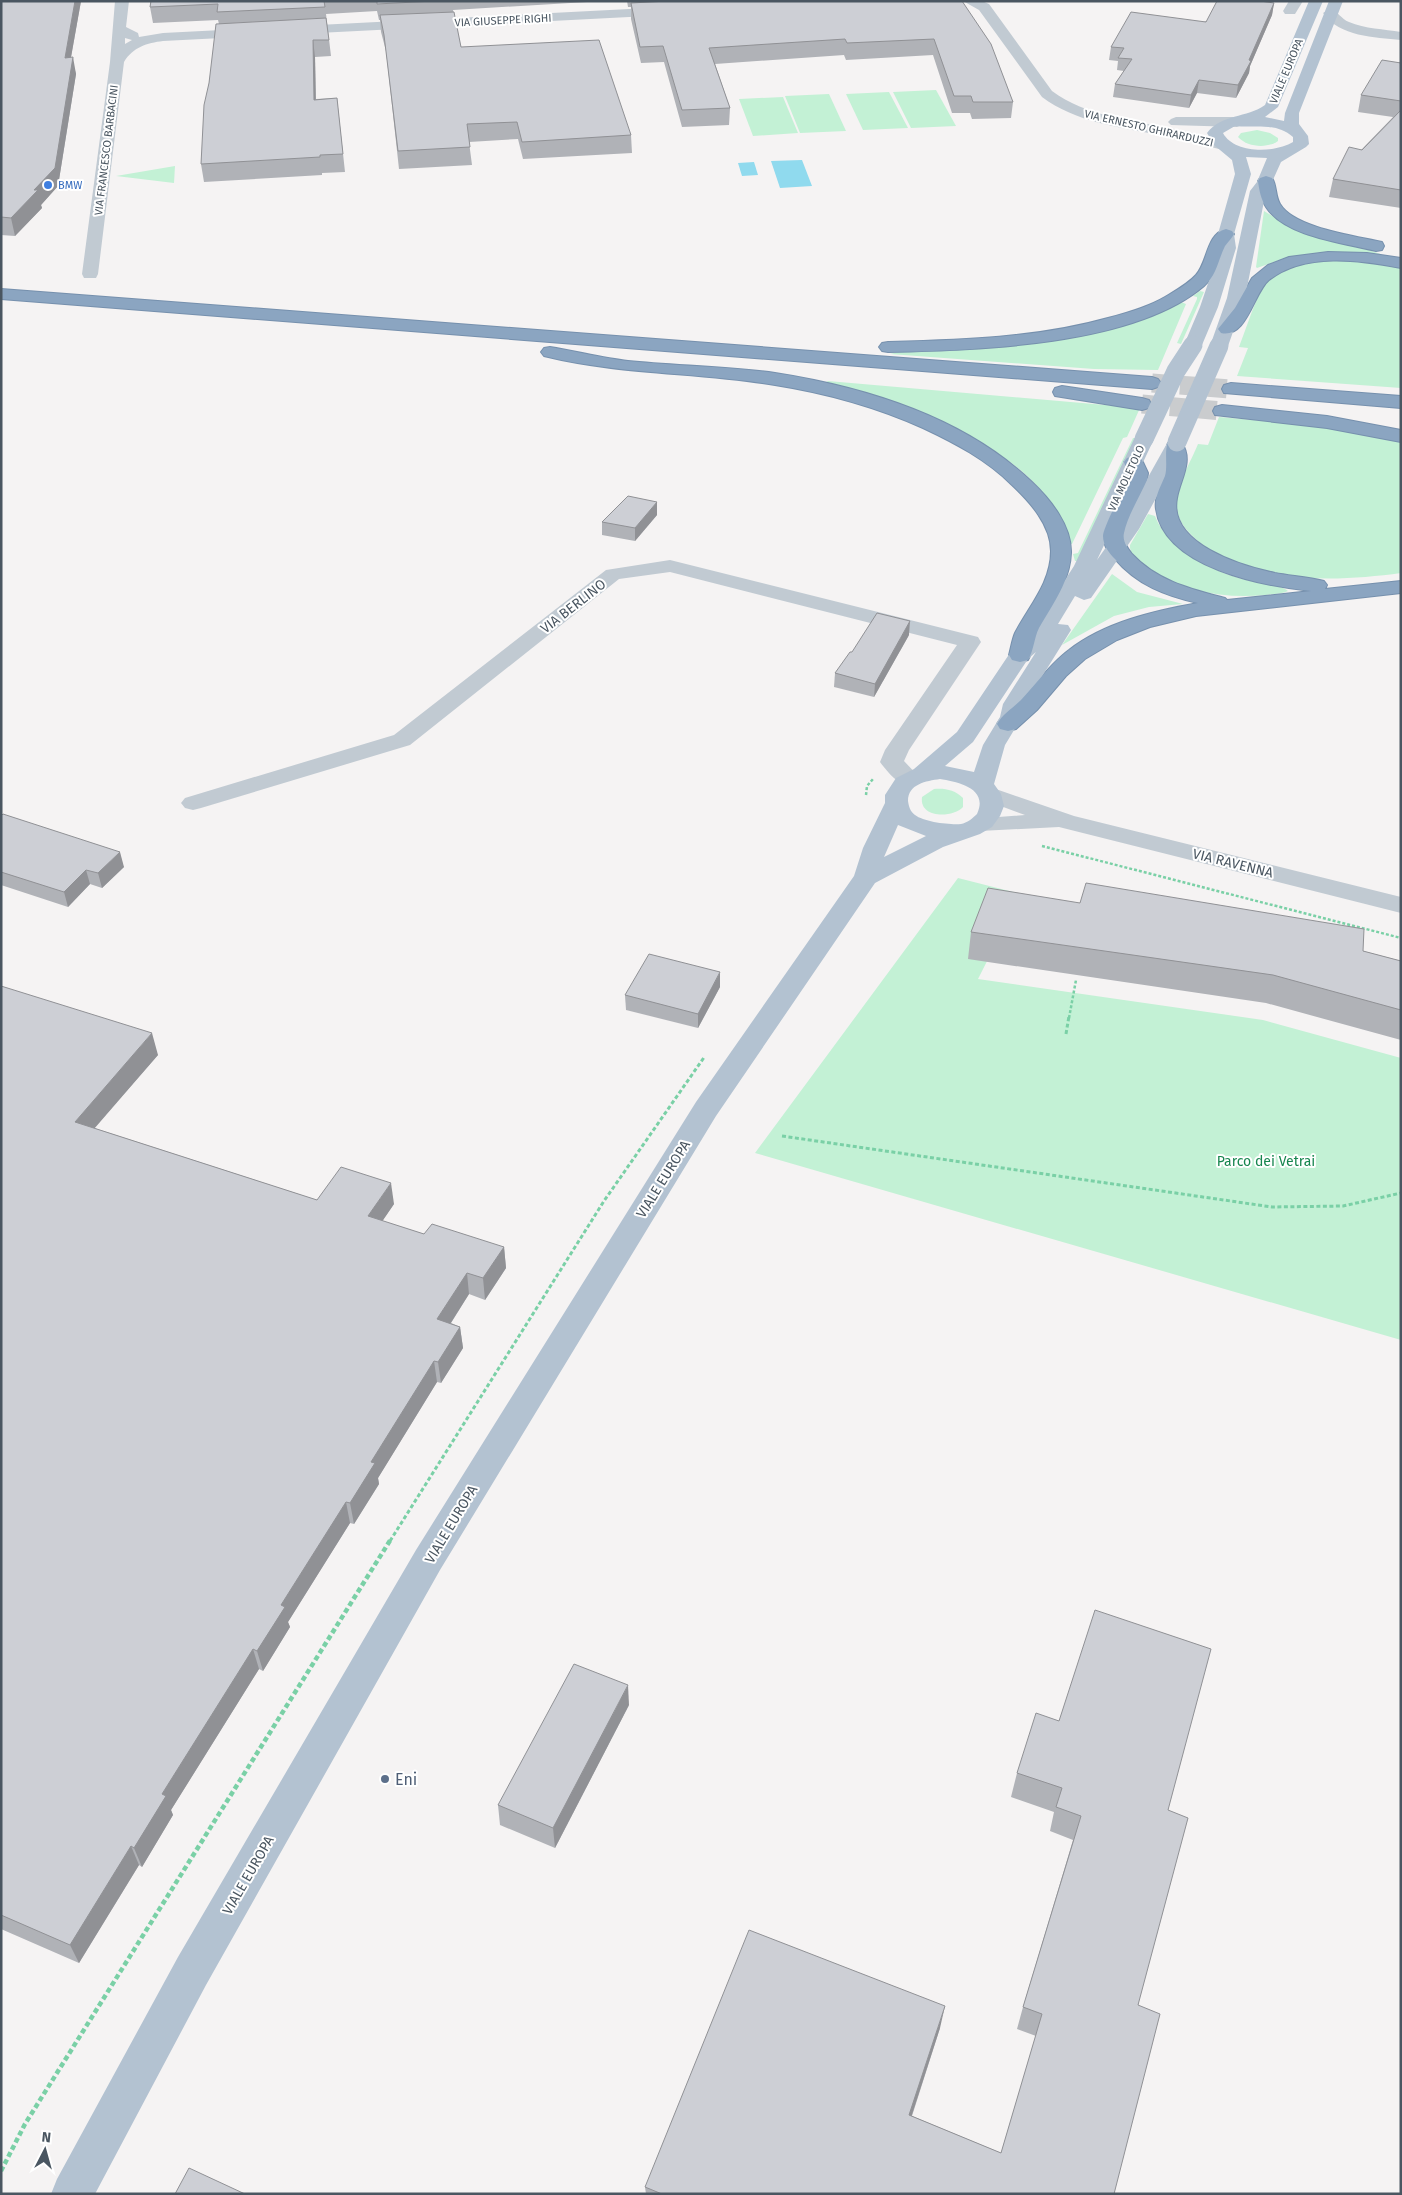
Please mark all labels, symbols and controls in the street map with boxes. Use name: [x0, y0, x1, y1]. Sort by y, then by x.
street label: VIA GIUSEPPE RIGHI: [454, 11, 552, 30]
street label: VIALE EUROPA: [1267, 36, 1306, 106]
street label: VIA FRANCESCO BARBACINI: [92, 84, 121, 216]
street label: VIA ERNESTO GHIRARDUZZI: [1083, 107, 1215, 150]
marker: BMW: [42, 179, 54, 191]
place label: BMW: [58, 179, 82, 192]
street label: VIA MOLETOLO: [1105, 443, 1147, 513]
street label: VIA BERLINO: [537, 576, 609, 637]
street label: VIA RAVENNA: [1191, 845, 1275, 882]
street label: VIALE EUROPA: [633, 1137, 694, 1221]
park label: Parco dei Vetrai: [1217, 1153, 1315, 1170]
street label: VIALE EUROPA: [421, 1482, 481, 1566]
place label: Eni: [395, 1770, 417, 1789]
marker: Eni: [379, 1773, 391, 1785]
street label: VIALE EUROPA: [219, 1833, 278, 1918]
north arrow: [20, 2125, 70, 2175]
text: N: [41, 2129, 52, 2147]

